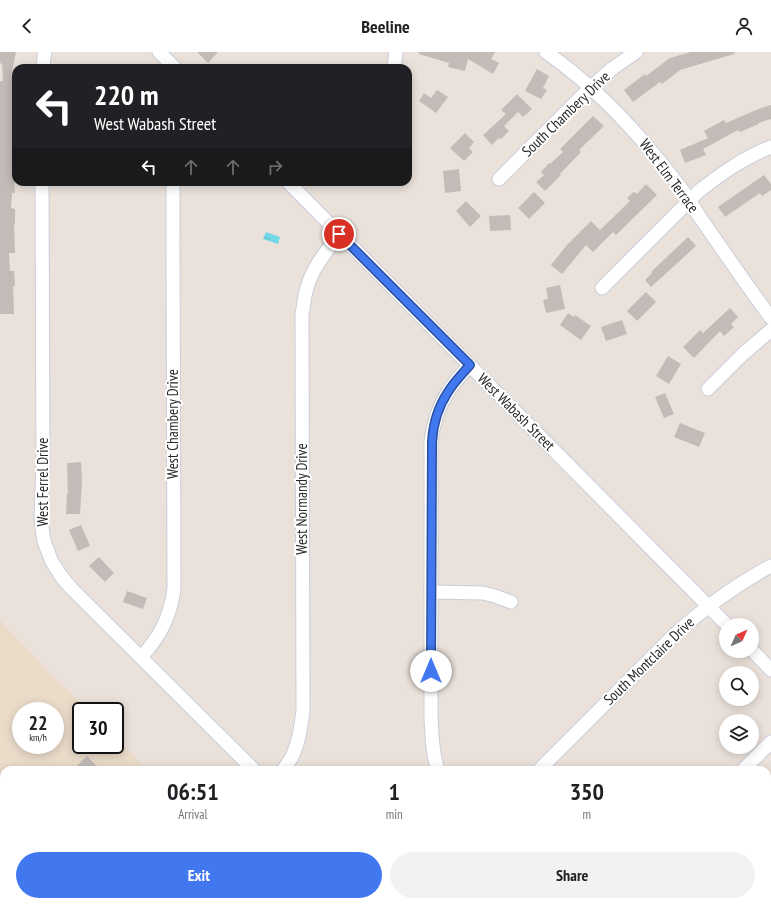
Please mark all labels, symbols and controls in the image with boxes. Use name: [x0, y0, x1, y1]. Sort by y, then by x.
icon: back: [16, 15, 38, 37]
text: Beeline: [361, 15, 410, 38]
icon: person: [733, 15, 755, 37]
street label: South Chambery Drive: [518, 67, 614, 160]
text: 220 m: [94, 76, 158, 113]
icon: left: [28, 80, 80, 132]
text: West Wabash Street: [94, 112, 216, 135]
street label: West Elm Terrace: [635, 135, 703, 216]
icon: left: [138, 156, 160, 178]
icon: ahead: [180, 156, 202, 178]
icon: ahead: [222, 156, 244, 178]
icon: right: [264, 156, 286, 178]
pin: [322, 217, 356, 251]
icon: arrive: [328, 223, 350, 245]
street label: West Chambery Drive: [163, 369, 182, 479]
street label: West Wabash Street: [474, 369, 559, 454]
street label: West Ferrel Drive: [33, 438, 52, 526]
street label: West Normandy Drive: [292, 443, 311, 555]
street label: South Montclaire Drive: [599, 613, 698, 709]
north arrow: [719, 618, 759, 658]
map controls: [719, 618, 759, 754]
position arrow: [410, 650, 452, 692]
button: search: [719, 666, 759, 706]
speed limit sign: 30: [72, 702, 124, 754]
text: 22: [28, 710, 48, 736]
button: layers: [719, 714, 759, 754]
text: km/h: [29, 731, 47, 744]
text: 06:51: [167, 776, 219, 807]
text: 1: [388, 776, 400, 807]
text: 350: [570, 776, 604, 807]
text: Arrival: [178, 806, 208, 823]
text: min: [386, 806, 403, 823]
text: m: [583, 806, 591, 823]
button: Exit: [16, 852, 382, 898]
button: Share: [390, 852, 755, 898]

